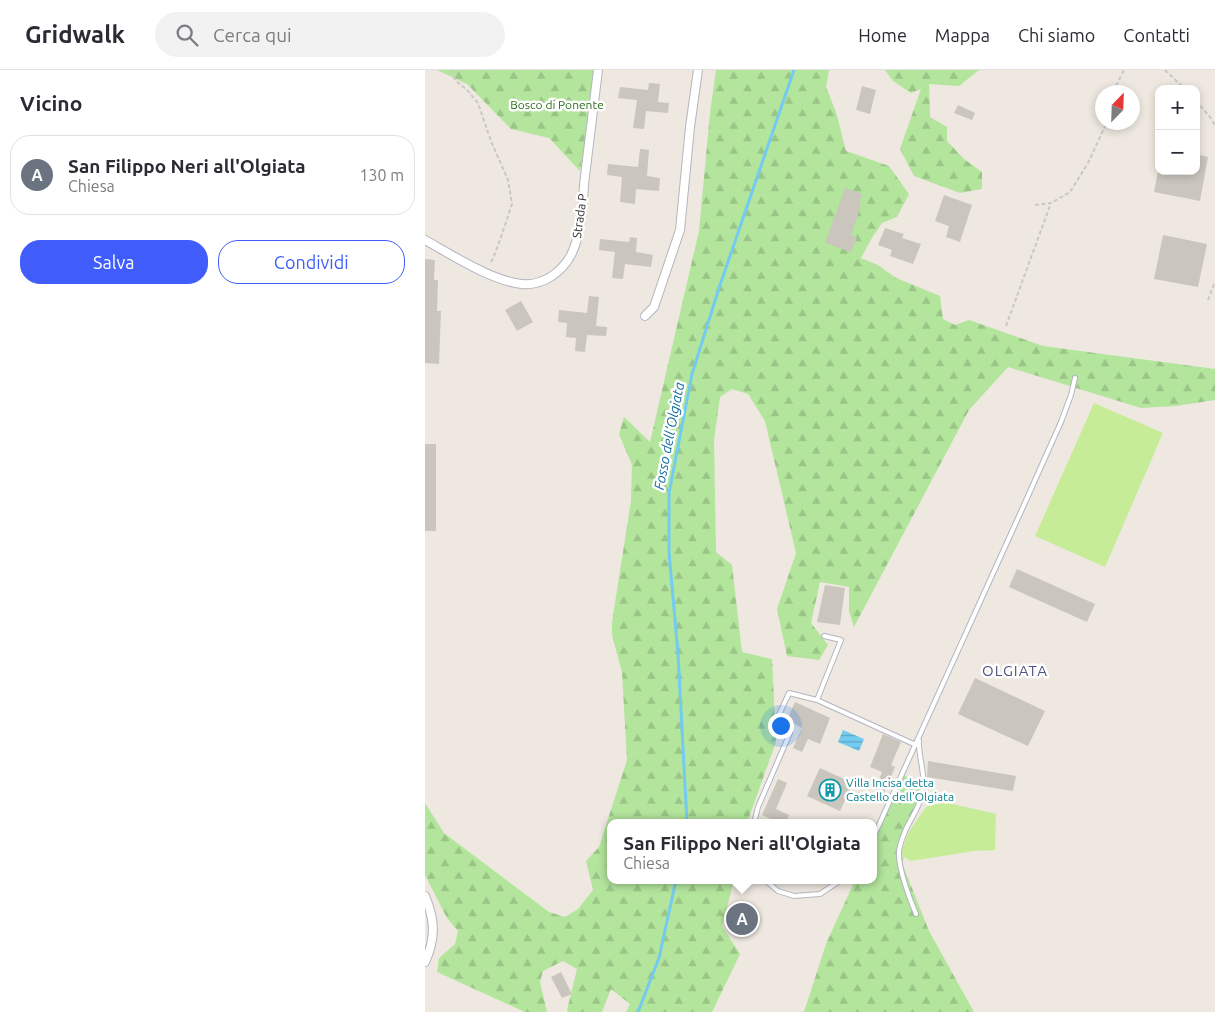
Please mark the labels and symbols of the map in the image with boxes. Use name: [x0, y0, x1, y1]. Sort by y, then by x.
north arrow: [1095, 85, 1140, 130]
park label: Bosco di Ponente: [510, 98, 604, 111]
street label: Strada P: [570, 193, 589, 239]
water label: Fosso dell’Olgiata: [651, 380, 687, 491]
district label: OLGIATA: [982, 662, 1048, 679]
your location: [768, 713, 794, 739]
place label: Villa Incisa detta Castello dell'Olgiata: [846, 776, 954, 803]
building icon: Villa Incisa detta Castello dell'Olgiata: [818, 778, 842, 802]
pin: A: [726, 900, 758, 938]

